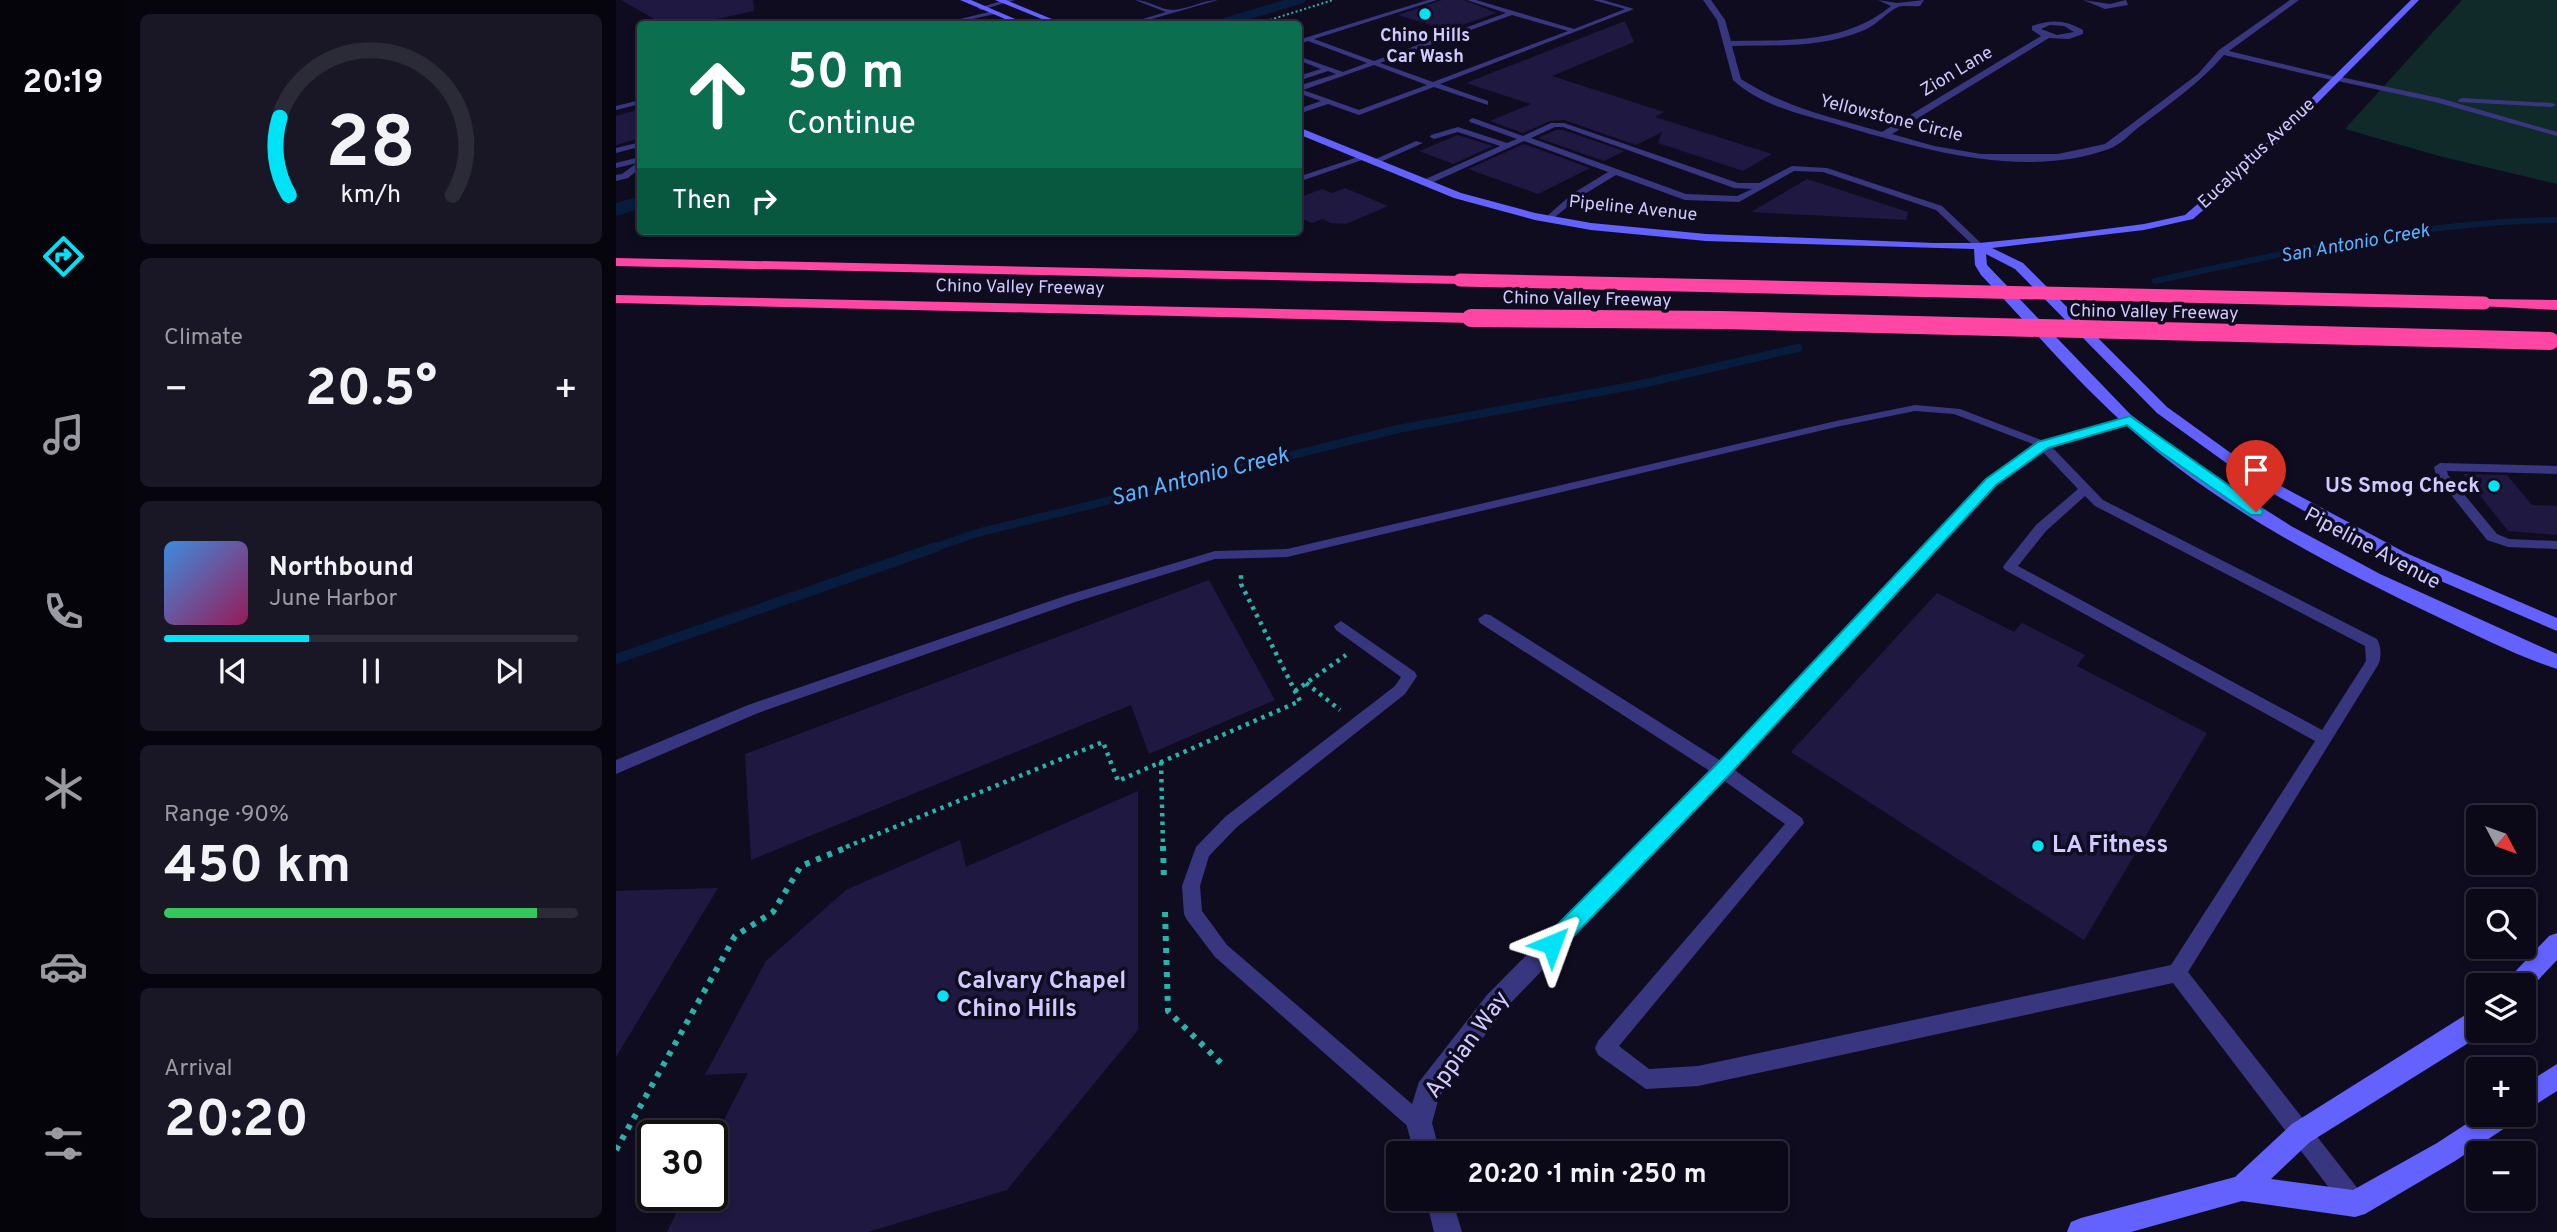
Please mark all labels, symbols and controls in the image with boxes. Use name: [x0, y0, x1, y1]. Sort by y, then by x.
marker: Chino Hills Car Wash: [1417, 6, 1433, 22]
place label: Chino Hills Car Wash: [1380, 25, 1470, 69]
street label: Zion Lane: [1917, 41, 1997, 103]
text: 50 m: [787, 44, 904, 106]
icon: ahead: [672, 49, 763, 140]
text: 20:19: [23, 64, 103, 104]
street label: Yellowstone Circle: [1817, 90, 1965, 148]
street label: Eucalyptus Avenue: [2194, 94, 2320, 214]
text: 28: [326, 101, 416, 193]
text: Continue: [787, 105, 916, 145]
text: km/h: [341, 180, 401, 212]
icon: right: [745, 182, 783, 220]
text: Then: [672, 185, 731, 218]
street label: Pipeline Avenue: [1568, 191, 1698, 227]
water label: San Antonio Creek: [2279, 219, 2432, 269]
icon: directions: [39, 232, 88, 281]
street label: Chino Valley Freeway: [935, 275, 1105, 301]
street label: Chino Valley Freeway: [1502, 287, 1672, 313]
street label: Chino Valley Freeway: [2069, 300, 2239, 326]
text: Climate: [164, 324, 243, 353]
text: 20.5°: [305, 358, 437, 424]
text: −: [164, 367, 189, 416]
text: +: [553, 367, 578, 416]
icon: music: [39, 410, 88, 459]
pin: [2226, 440, 2286, 512]
water label: San Antonio Creek: [1108, 442, 1292, 514]
icon: arrive: [2237, 451, 2275, 489]
place label: US Smog Check: [2325, 473, 2480, 500]
marker: US Smog Check: [2486, 478, 2502, 494]
street label: Pipeline Avenue: [2299, 502, 2445, 596]
text: Northbound: [269, 552, 414, 585]
text: June Harbor: [269, 585, 397, 614]
icon: phone: [39, 587, 88, 636]
icon: previous: [214, 652, 252, 690]
icon: pause: [352, 652, 390, 690]
icon: next: [490, 652, 528, 690]
icon: climate: [39, 764, 88, 813]
text: Range · 90%: [164, 801, 289, 830]
north arrow: [2466, 805, 2536, 875]
map controls: [2466, 805, 2536, 1211]
place label: LA Fitness: [2052, 831, 2168, 861]
text: 450 km: [164, 835, 351, 901]
marker: LA Fitness: [2030, 838, 2046, 854]
button: search: [2466, 889, 2536, 959]
position arrow: [1515, 907, 1589, 981]
icon: car: [39, 942, 88, 991]
place label: Calvary Chapel Chino Hills: [957, 967, 1126, 1025]
button: layers: [2466, 973, 2536, 1043]
street label: Appian Way: [1419, 985, 1517, 1105]
marker: Calvary Chapel Chino Hills: [935, 988, 951, 1004]
text: Arrival: [164, 1055, 233, 1084]
button: +: [2466, 1057, 2536, 1127]
text: 20:20: [164, 1089, 309, 1155]
icon: filters: [39, 1119, 88, 1168]
speed limit sign: 30: [637, 1120, 728, 1211]
button: −: [2466, 1141, 2536, 1211]
text: 20:20 · 1 min · 250 m: [1468, 1159, 1706, 1192]

